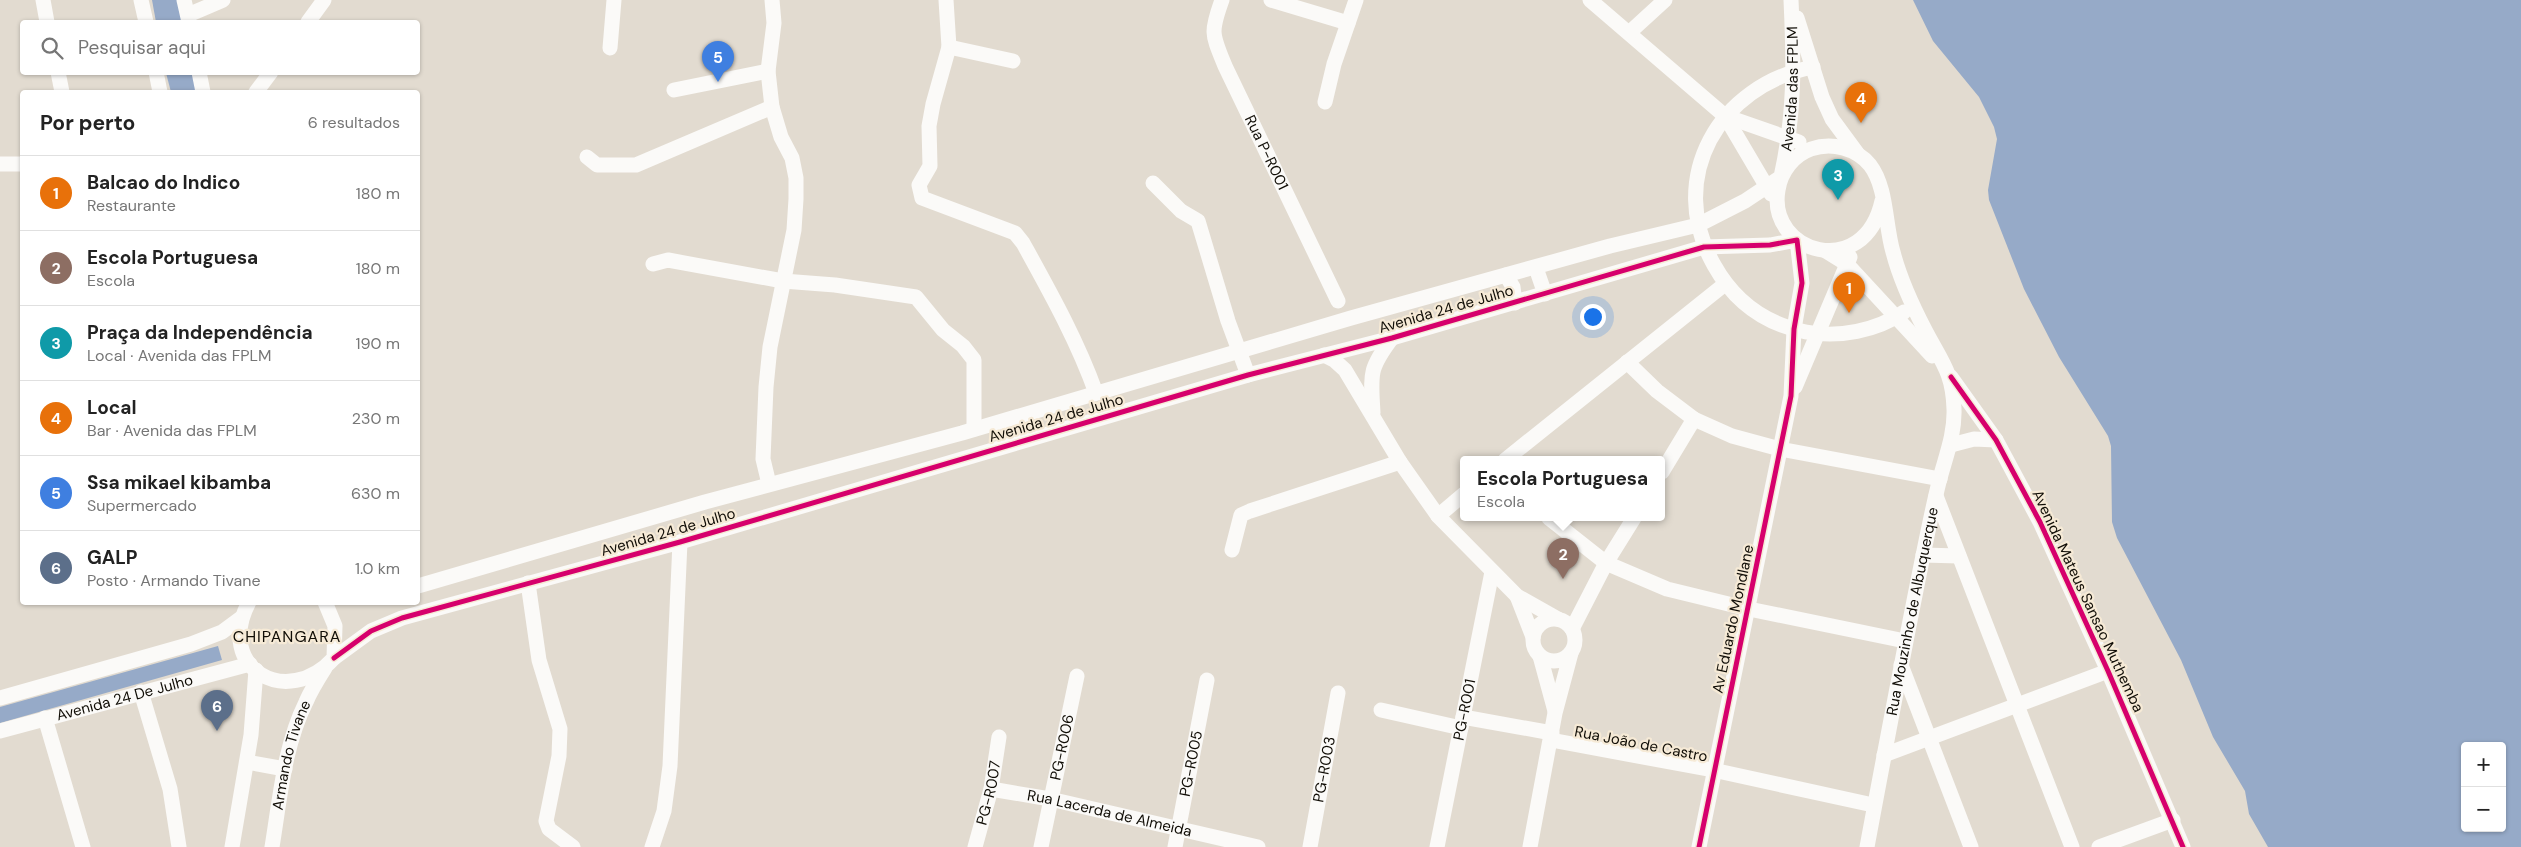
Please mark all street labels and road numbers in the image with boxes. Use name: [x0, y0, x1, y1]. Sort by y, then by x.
street label: Avenida das FPLM: [1776, 26, 1803, 153]
street label: Rua P-R001: [1240, 112, 1293, 193]
street label: Avenida 24 de Julho: [1376, 280, 1516, 338]
street label: Avenida 24 de Julho: [986, 389, 1126, 447]
street label: Avenida Mateus Sansao Muthemba: [2028, 487, 2148, 715]
street label: Avenida 24 de Julho: [598, 503, 738, 561]
street label: Rua Mouzinho de Albuquerque: [1882, 505, 1943, 717]
street label: Av Eduardo Mondlane: [1707, 543, 1759, 695]
street label: Avenida 24 De Julho: [54, 670, 195, 725]
street label: PG-R001: [1449, 677, 1480, 742]
street label: Armando Tivane: [268, 697, 315, 811]
street label: PG-R006: [1045, 712, 1079, 782]
street label: Rua João de Castro: [1573, 721, 1709, 767]
street label: PG-R005: [1175, 729, 1207, 798]
street label: PG-R003: [1308, 735, 1340, 804]
street label: PG-R007: [972, 759, 1005, 827]
street label: Rua Lacerda de Almeida: [1026, 785, 1194, 841]

